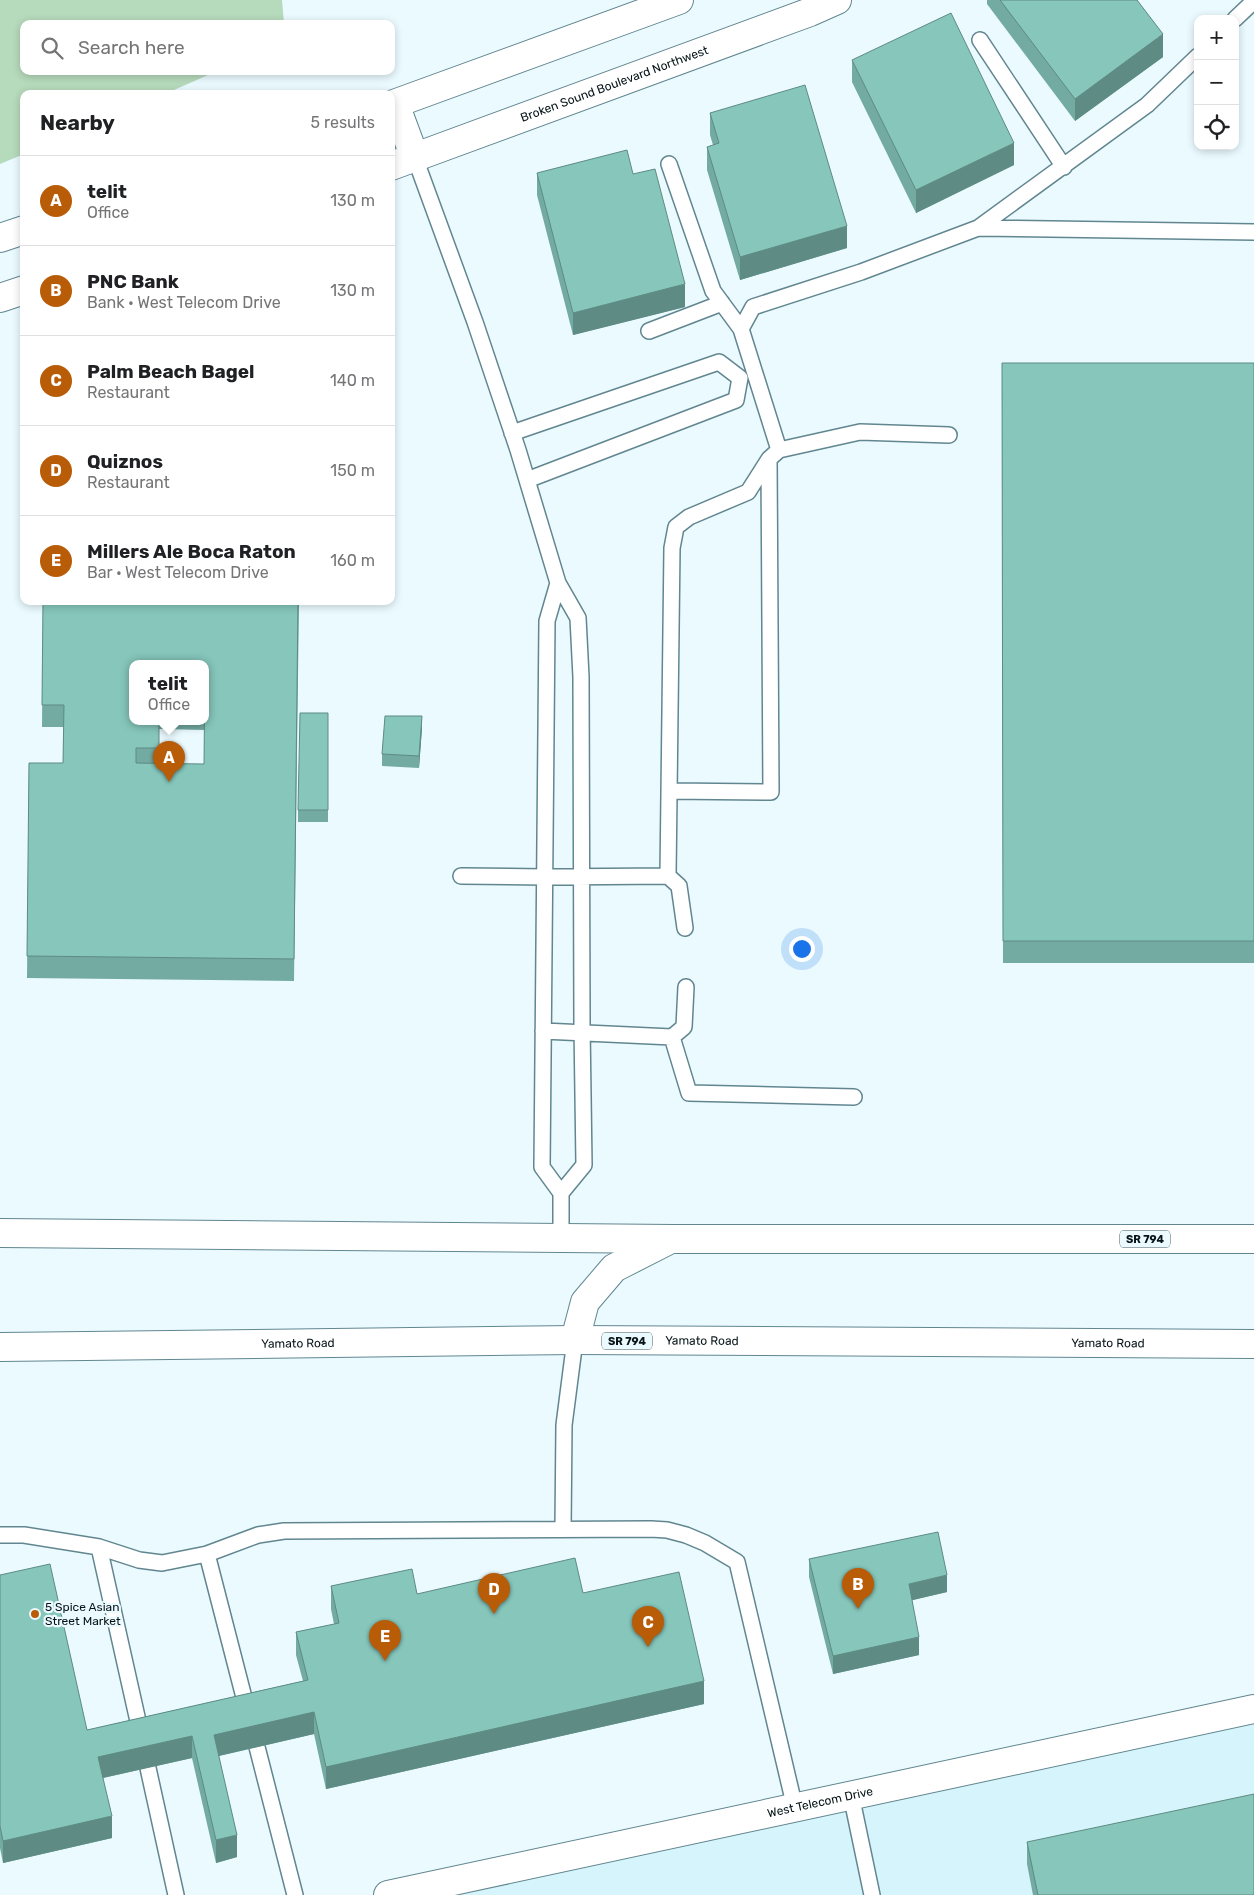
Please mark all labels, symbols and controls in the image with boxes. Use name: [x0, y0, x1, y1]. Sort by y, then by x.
map controls: [1194, 15, 1239, 150]
button: +: [1194, 15, 1239, 60]
search box: [20, 20, 395, 75]
icon: search: [38, 34, 66, 62]
text: Search here: [78, 36, 185, 59]
street label: Broken Sound Boulevard Northwest: [519, 43, 711, 125]
button: −: [1194, 60, 1239, 105]
button: locate: [1194, 105, 1239, 150]
text: Nearby: [40, 110, 115, 135]
text: 5 results: [311, 113, 375, 132]
text: telit: [87, 180, 127, 203]
text: A: [50, 191, 62, 210]
text: 130 m: [330, 191, 375, 210]
text: Office: [87, 203, 129, 222]
text: PNC Bank: [87, 270, 179, 293]
text: B: [50, 281, 62, 300]
text: 130 m: [330, 281, 375, 300]
text: Bank · West Telecom Drive: [87, 293, 281, 312]
text: Palm Beach Bagel: [87, 360, 255, 383]
text: C: [50, 371, 62, 390]
text: 140 m: [330, 371, 375, 390]
text: Restaurant: [87, 383, 170, 402]
text: Quiznos: [87, 450, 163, 473]
text: D: [50, 461, 62, 480]
text: 150 m: [330, 461, 375, 480]
text: Restaurant: [87, 473, 170, 492]
text: Millers Ale Boca Raton: [87, 540, 296, 563]
text: E: [51, 551, 61, 570]
text: 160 m: [330, 551, 375, 570]
text: Bar · West Telecom Drive: [87, 563, 269, 582]
popup: [129, 660, 209, 725]
text: telit: [148, 672, 188, 695]
text: Office: [148, 695, 190, 714]
pin: A: [153, 741, 185, 782]
your location: [789, 936, 815, 962]
road number: SR 794: [1120, 1230, 1170, 1248]
road number: SR 794: [602, 1332, 652, 1350]
street label: Yamato Road: [665, 1334, 739, 1348]
street label: Yamato Road: [261, 1336, 335, 1351]
street label: Yamato Road: [1071, 1336, 1145, 1350]
pin: B: [842, 1568, 874, 1609]
pin: D: [478, 1573, 510, 1614]
place label: 5 Spice Asian Street Market: [45, 1600, 121, 1628]
pin: C: [632, 1606, 664, 1647]
marker: 5 Spice Asian Street Market: [29, 1608, 41, 1620]
pin: E: [369, 1620, 401, 1661]
street label: West Telecom Drive: [766, 1784, 875, 1820]

